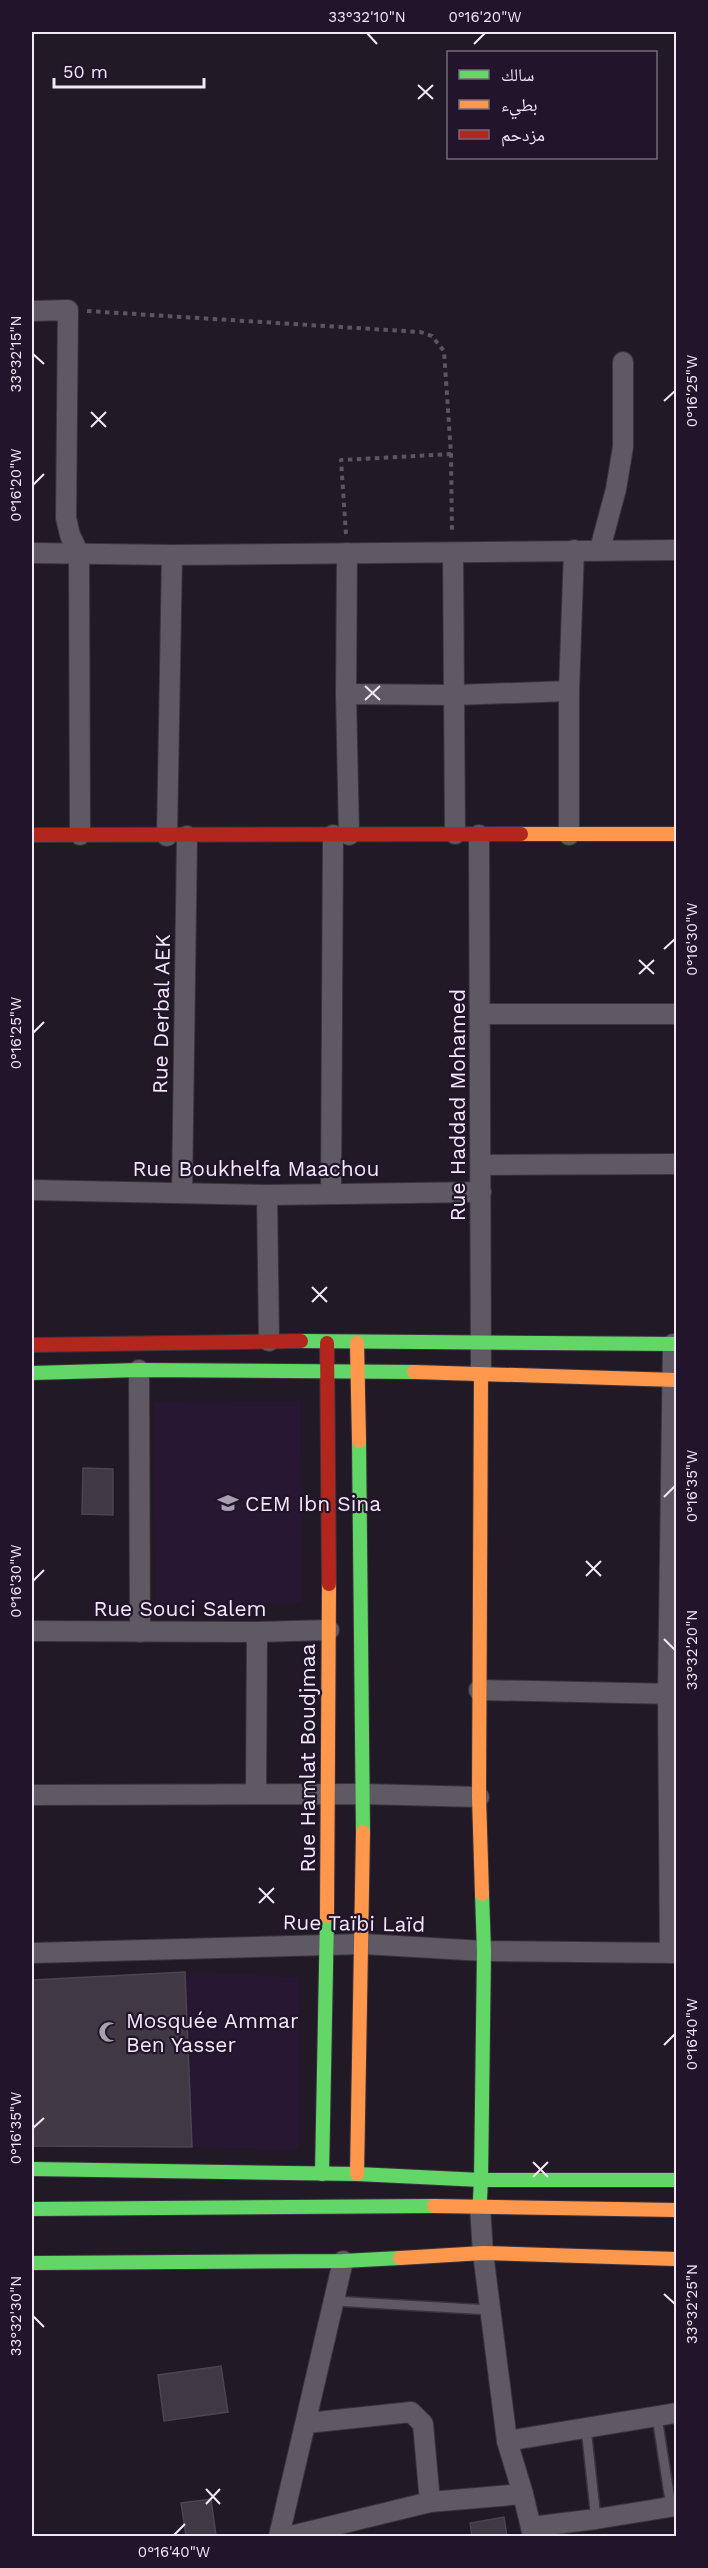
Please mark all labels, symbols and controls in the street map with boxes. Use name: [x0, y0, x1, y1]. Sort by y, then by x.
text: 33°32'10"N: [328, 8, 406, 26]
text: 0°16'20"W: [448, 8, 522, 26]
scale bar: [54, 51, 204, 89]
legend: [447, 51, 657, 159]
text: 50 m: [63, 61, 108, 82]
text: سالك: [501, 64, 534, 85]
text: بطيء: [501, 94, 538, 120]
text: مزدحم: [501, 124, 545, 147]
text: 33°32'15"N: [7, 315, 25, 393]
text: 0°16'25"W: [683, 355, 701, 427]
text: 0°16'20"W: [7, 448, 25, 522]
text: 0°16'30"W: [683, 902, 701, 976]
street label: Rue Derbal AEK: [147, 934, 175, 1094]
street label: Rue Haddad Mohamed: [445, 989, 470, 1221]
text: 0°16'25"W: [7, 997, 25, 1069]
street label: Rue Boukhelfa Maachou: [133, 1156, 379, 1181]
text: 0°16'35"W: [683, 1450, 701, 1522]
school or university icon: CEM Ibn Sina: [216, 1491, 240, 1515]
place label: CEM Ibn Sina: [245, 1491, 381, 1516]
text: 0°16'30"W: [7, 1544, 25, 1618]
street label: Rue Souci Salem: [93, 1596, 267, 1621]
text: 33°32'20"N: [683, 1610, 701, 1690]
street label: Rue Hamlat Boudjmaa: [295, 1643, 320, 1872]
street label: Rue Taïbi Laïd: [283, 1909, 425, 1937]
text: 0°16'40"W: [683, 1998, 701, 2070]
place label: Mosquée Ammar Ben Yasser: [126, 2008, 299, 2057]
mosque icon: Mosquée Ammar Ben Yasser: [97, 2020, 121, 2044]
text: 0°16'35"W: [7, 2092, 25, 2164]
text: 33°32'25"N: [683, 2264, 701, 2344]
text: 33°32'30"N: [7, 2276, 25, 2356]
text: 0°16'40"W: [138, 2543, 210, 2561]

